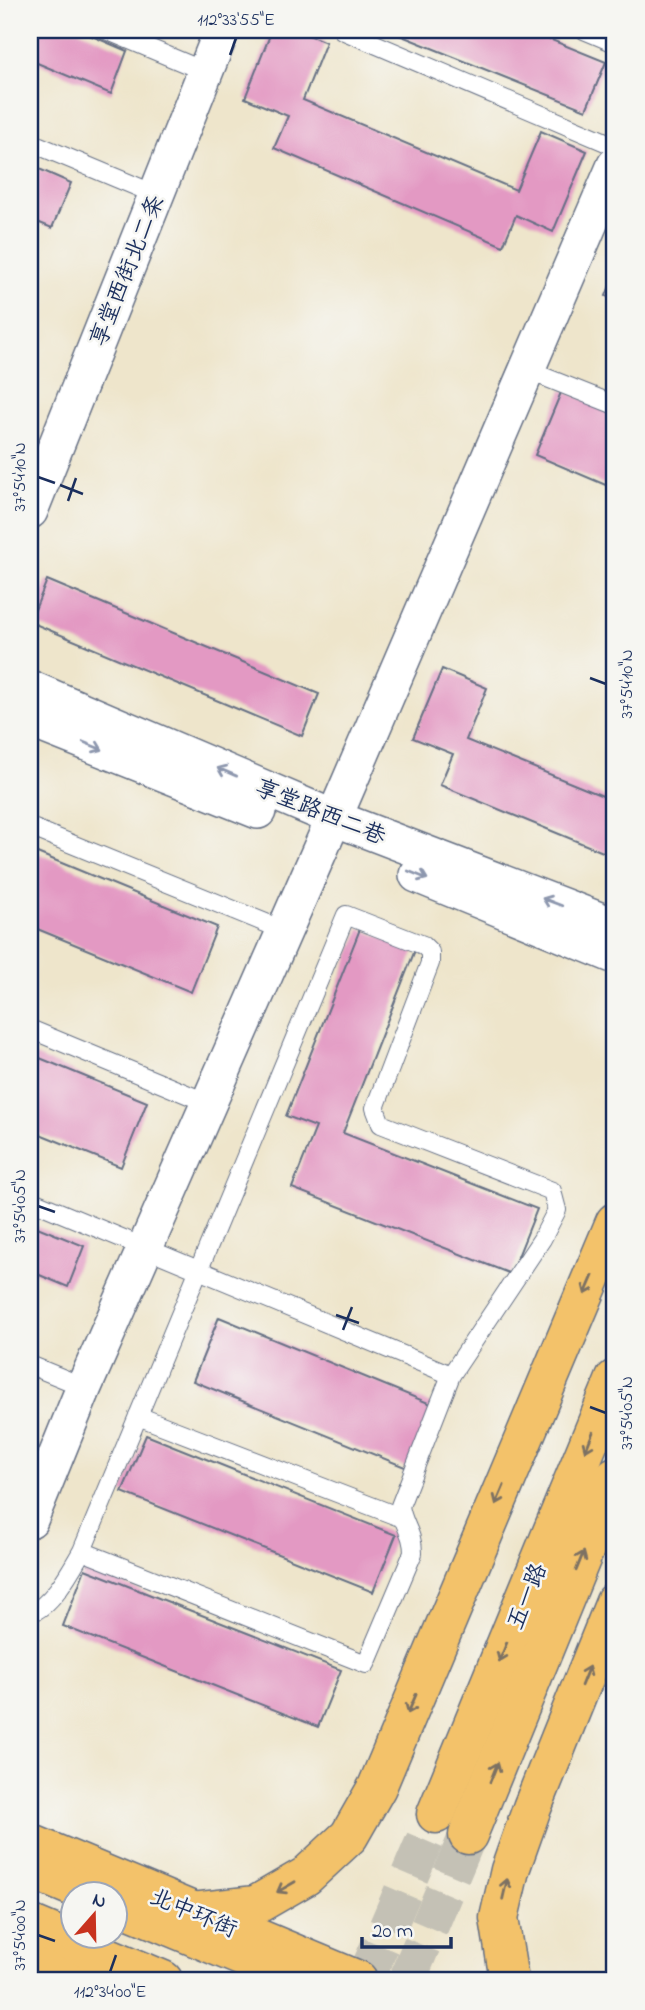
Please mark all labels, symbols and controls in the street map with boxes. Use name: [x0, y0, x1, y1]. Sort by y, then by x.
text: 112°33'55"E: [197, 8, 275, 34]
street label: 享堂西街北二条: [83, 190, 174, 352]
text: 37°54'10"N: [8, 442, 34, 512]
text: 37°54'10"N: [615, 649, 641, 719]
one-way arrow: [82, 740, 104, 753]
one-way arrow: [216, 765, 238, 778]
street label: 享堂路西二巷: [250, 772, 391, 855]
one-way arrow: [407, 870, 429, 883]
one-way arrow: [541, 894, 563, 907]
text: 37°54'05"N: [8, 1169, 34, 1243]
one-way arrow: [581, 1274, 594, 1295]
text: 37°54'05"N: [615, 1376, 641, 1450]
one-way arrow: [582, 1430, 595, 1452]
one-way arrow: [493, 1483, 506, 1505]
one-way arrow: [575, 1551, 588, 1573]
street label: 五一路: [500, 1559, 557, 1635]
one-way arrow: [495, 1641, 508, 1662]
one-way arrow: [580, 1666, 593, 1688]
one-way arrow: [404, 1693, 417, 1714]
one-way arrow: [488, 1761, 501, 1783]
one-way arrow: [499, 1878, 513, 1901]
north arrow: [60, 1881, 130, 1951]
street label: 北中环街: [144, 1881, 242, 1947]
one-way arrow: [277, 1881, 297, 1895]
text: N: [88, 1886, 110, 1916]
text: 37°54'00"N: [8, 1899, 34, 1971]
scale bar: [362, 1905, 451, 1949]
text: 20 m: [372, 1917, 413, 1947]
text: 112°34'00"E: [74, 1980, 146, 2006]

